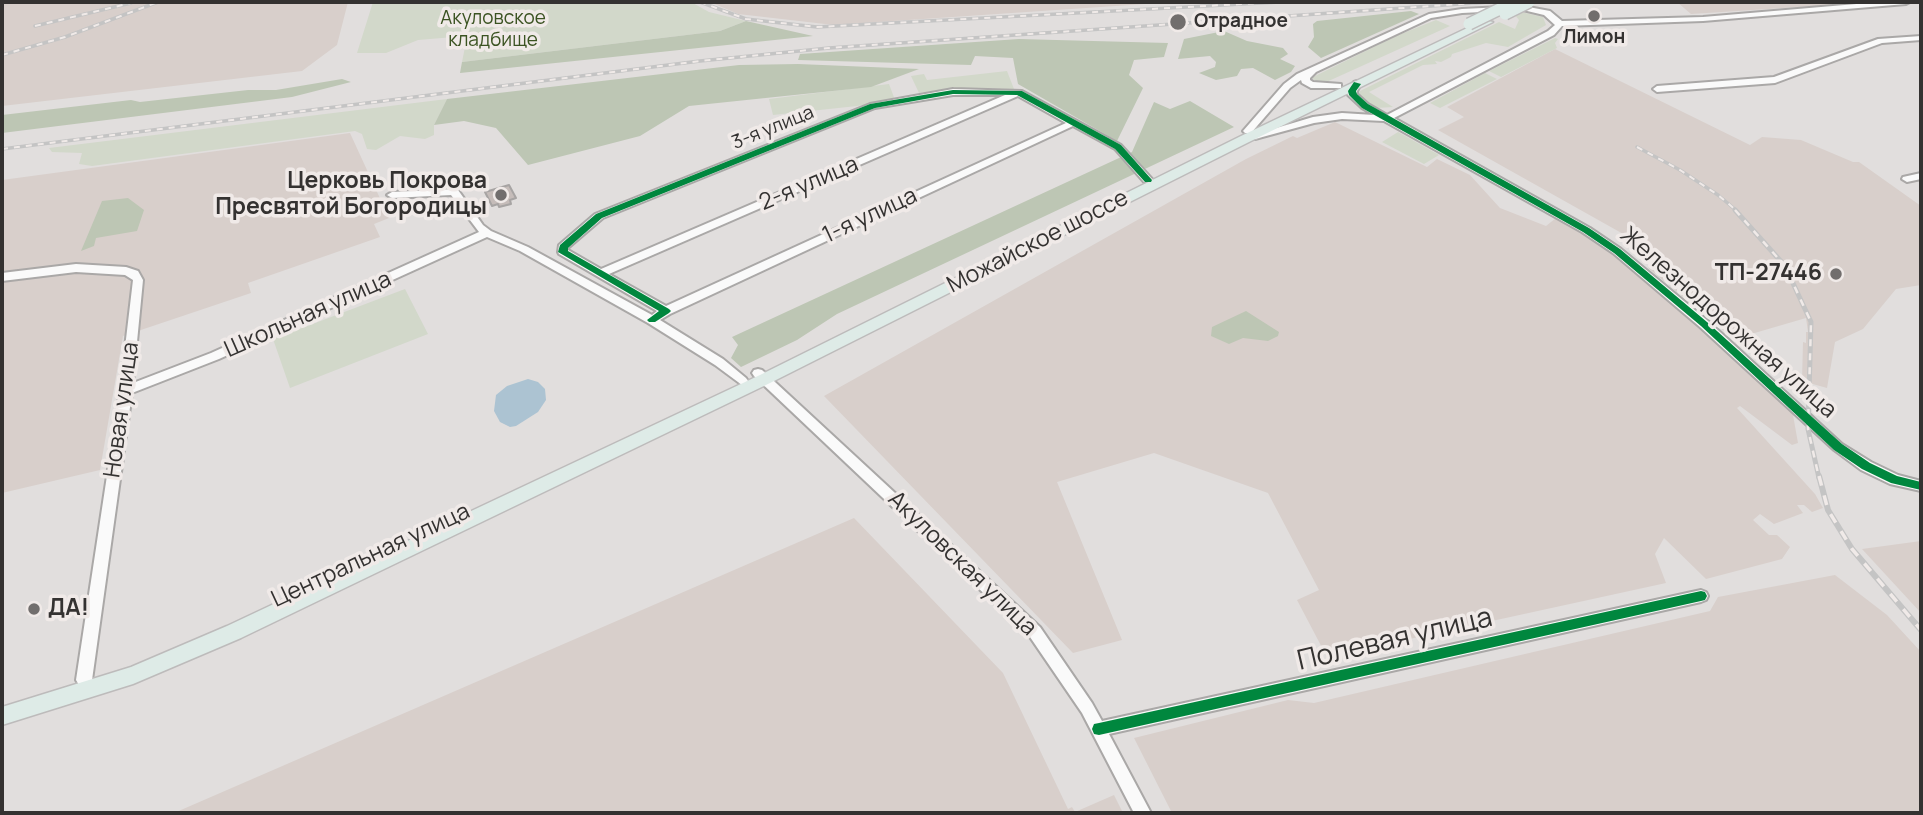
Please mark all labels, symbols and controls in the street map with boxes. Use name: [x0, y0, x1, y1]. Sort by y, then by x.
park label: Акуловское кладбище: [440, 8, 546, 52]
marker: Лимон: [1586, 8, 1602, 24]
place label: Отрадное: [1194, 11, 1288, 33]
marker: Отрадное: [1168, 12, 1188, 32]
place label: Лимон: [1563, 27, 1625, 49]
street label: 3-я улица: [729, 101, 817, 155]
street label: 2-я улица: [755, 151, 863, 217]
place label: Церковь Покрова Пресвятой Богородицы: [215, 168, 487, 222]
street label: 1-я улица: [818, 182, 922, 250]
street label: Можайское шоссе: [943, 184, 1133, 300]
marker: Церковь Покрова Пресвятой Богородицы: [493, 187, 509, 203]
street label: Железнодорожная улица: [1614, 222, 1842, 424]
place label: ТП-27446: [1715, 260, 1822, 288]
street label: Школьная улица: [220, 266, 396, 364]
marker: ТП-27446: [1828, 266, 1844, 282]
street label: Новая улица: [99, 340, 145, 480]
street label: Акуловская улица: [882, 486, 1042, 642]
street label: Центральная улица: [268, 498, 474, 614]
place label: ДА!: [48, 595, 89, 623]
marker: ДА!: [26, 601, 42, 617]
street label: Полевая улица: [1294, 601, 1496, 679]

